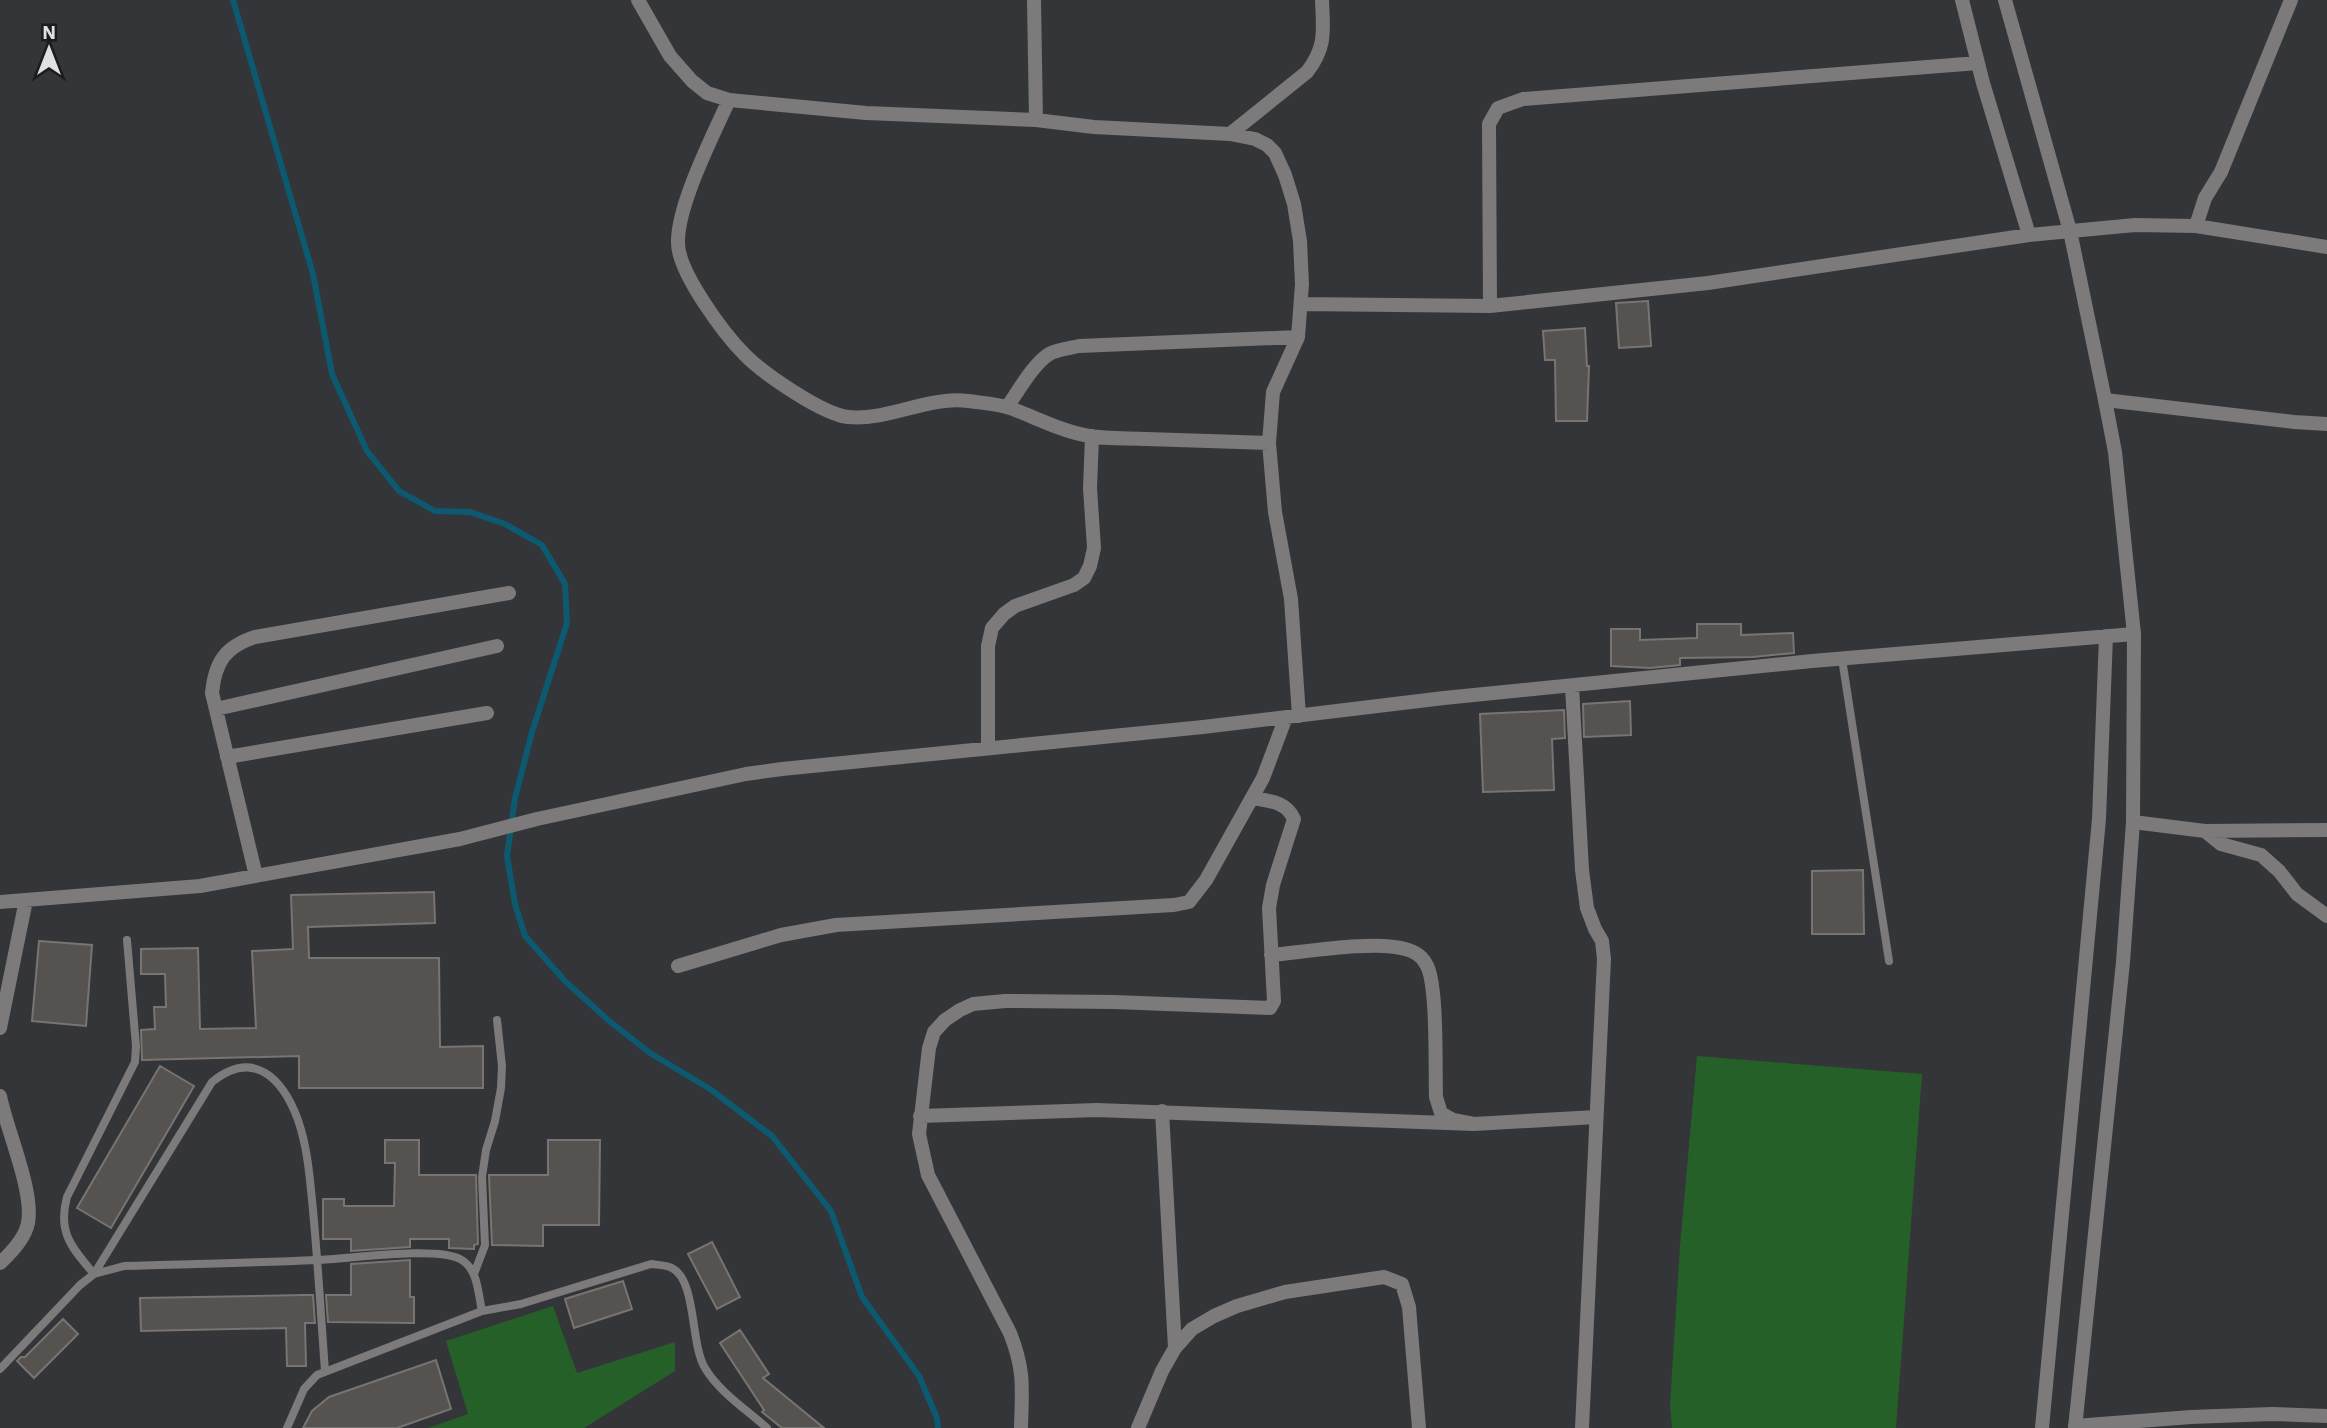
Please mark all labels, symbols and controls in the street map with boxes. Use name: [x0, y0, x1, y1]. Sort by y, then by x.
north arrow: [14, 14, 84, 84]
text: N: [42, 20, 56, 44]

